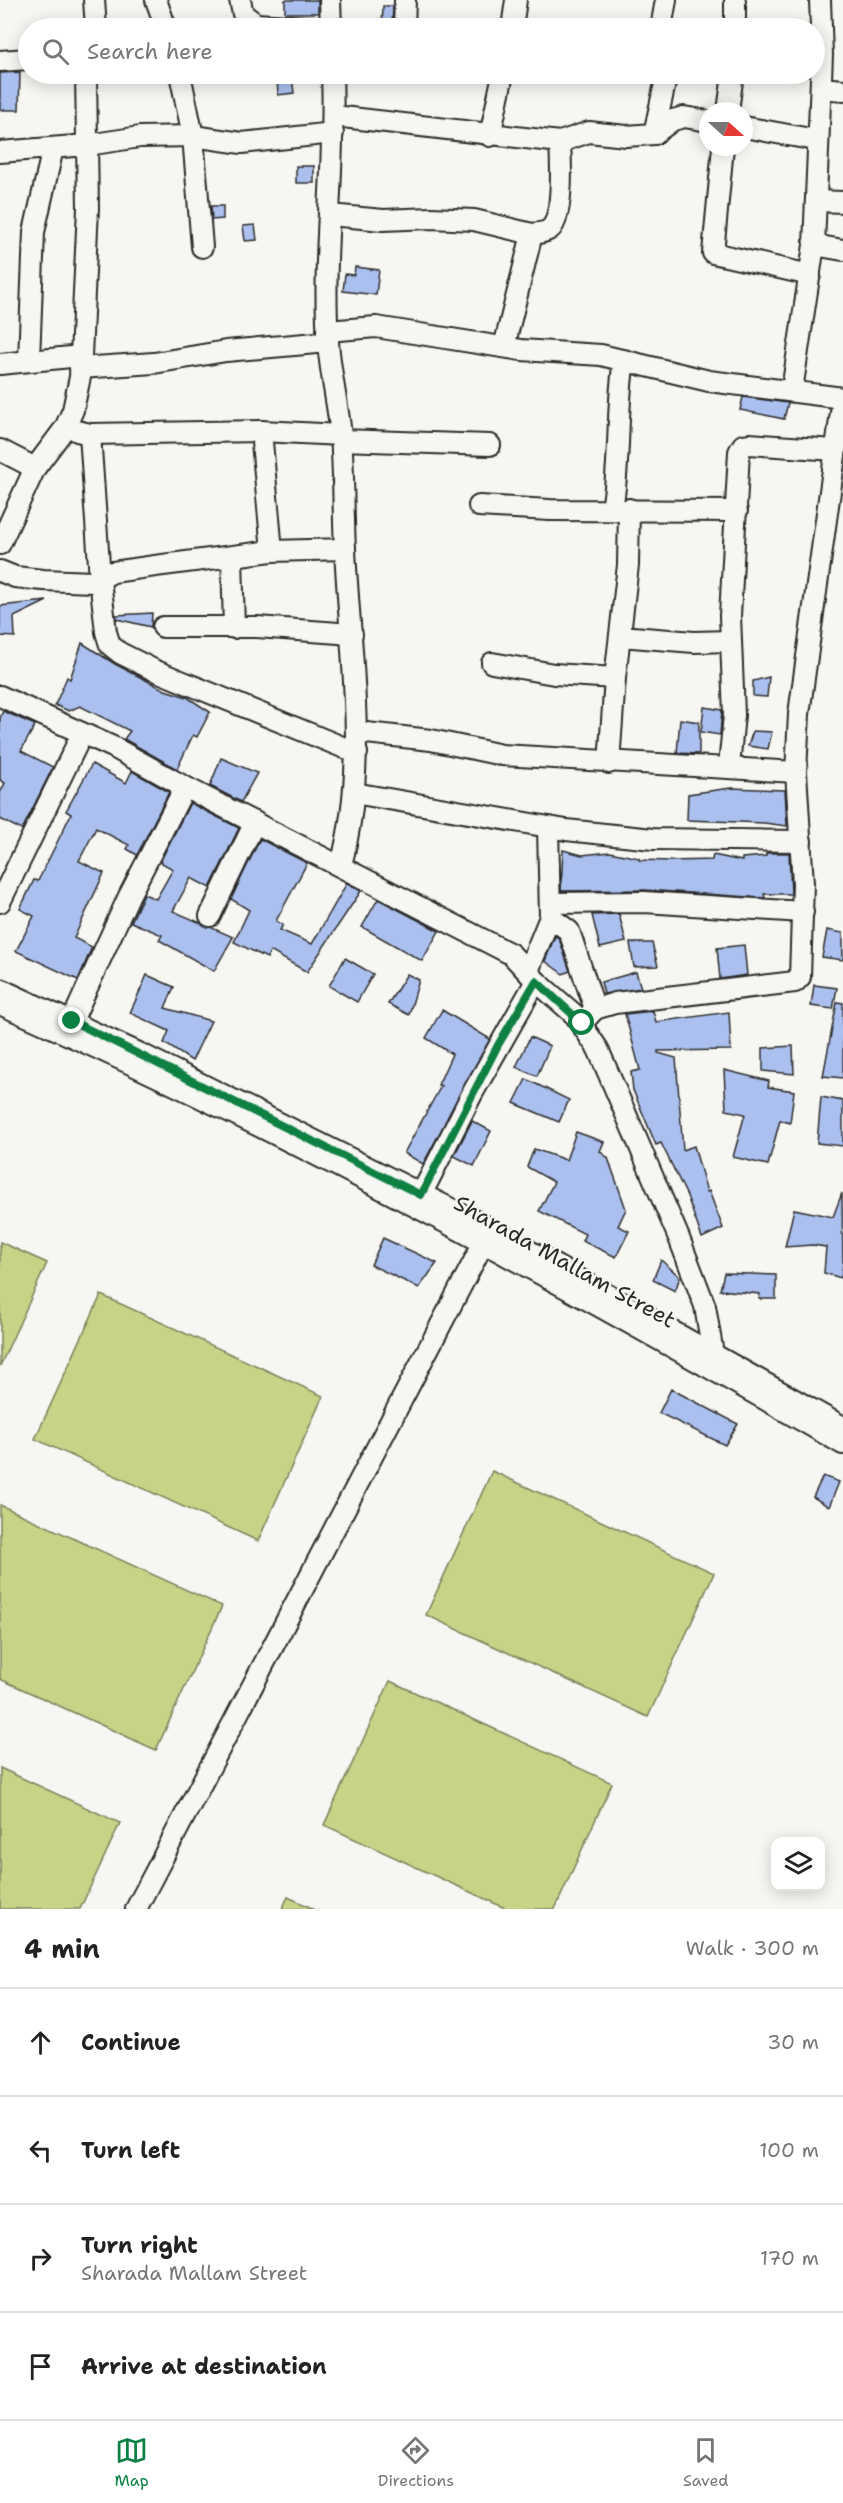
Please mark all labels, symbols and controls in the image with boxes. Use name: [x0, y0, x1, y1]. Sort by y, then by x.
search box: [18, 18, 825, 84]
icon: search: [39, 35, 72, 68]
text: Search here: [87, 37, 213, 66]
north arrow: [699, 102, 753, 156]
route end: [58, 1007, 84, 1033]
route start: [568, 1009, 594, 1035]
street label: Sharada Mallam Street: [449, 1188, 681, 1335]
map controls: [771, 1837, 825, 1891]
button: layers: [771, 1837, 825, 1891]
text: 4 min: [24, 1931, 100, 1966]
text: Walk · 300 m: [686, 1935, 819, 1961]
icon: ahead: [24, 2026, 57, 2059]
text: Continue: [81, 2028, 181, 2057]
text: 30 m: [767, 2029, 819, 2055]
icon: left: [24, 2134, 57, 2167]
text: Turn left: [81, 2136, 180, 2165]
text: 100 m: [759, 2137, 819, 2163]
text: Turn right: [81, 2231, 198, 2260]
icon: right: [24, 2242, 57, 2275]
text: 170 m: [760, 2245, 819, 2271]
text: Sharada Mallam Street: [81, 2260, 308, 2286]
icon: arrive: [24, 2350, 57, 2383]
text: Arrive at destination: [81, 2352, 327, 2381]
tab: Map: [115, 2434, 149, 2491]
tab: Directions: [378, 2434, 454, 2491]
tab: Saved: [683, 2434, 729, 2491]

